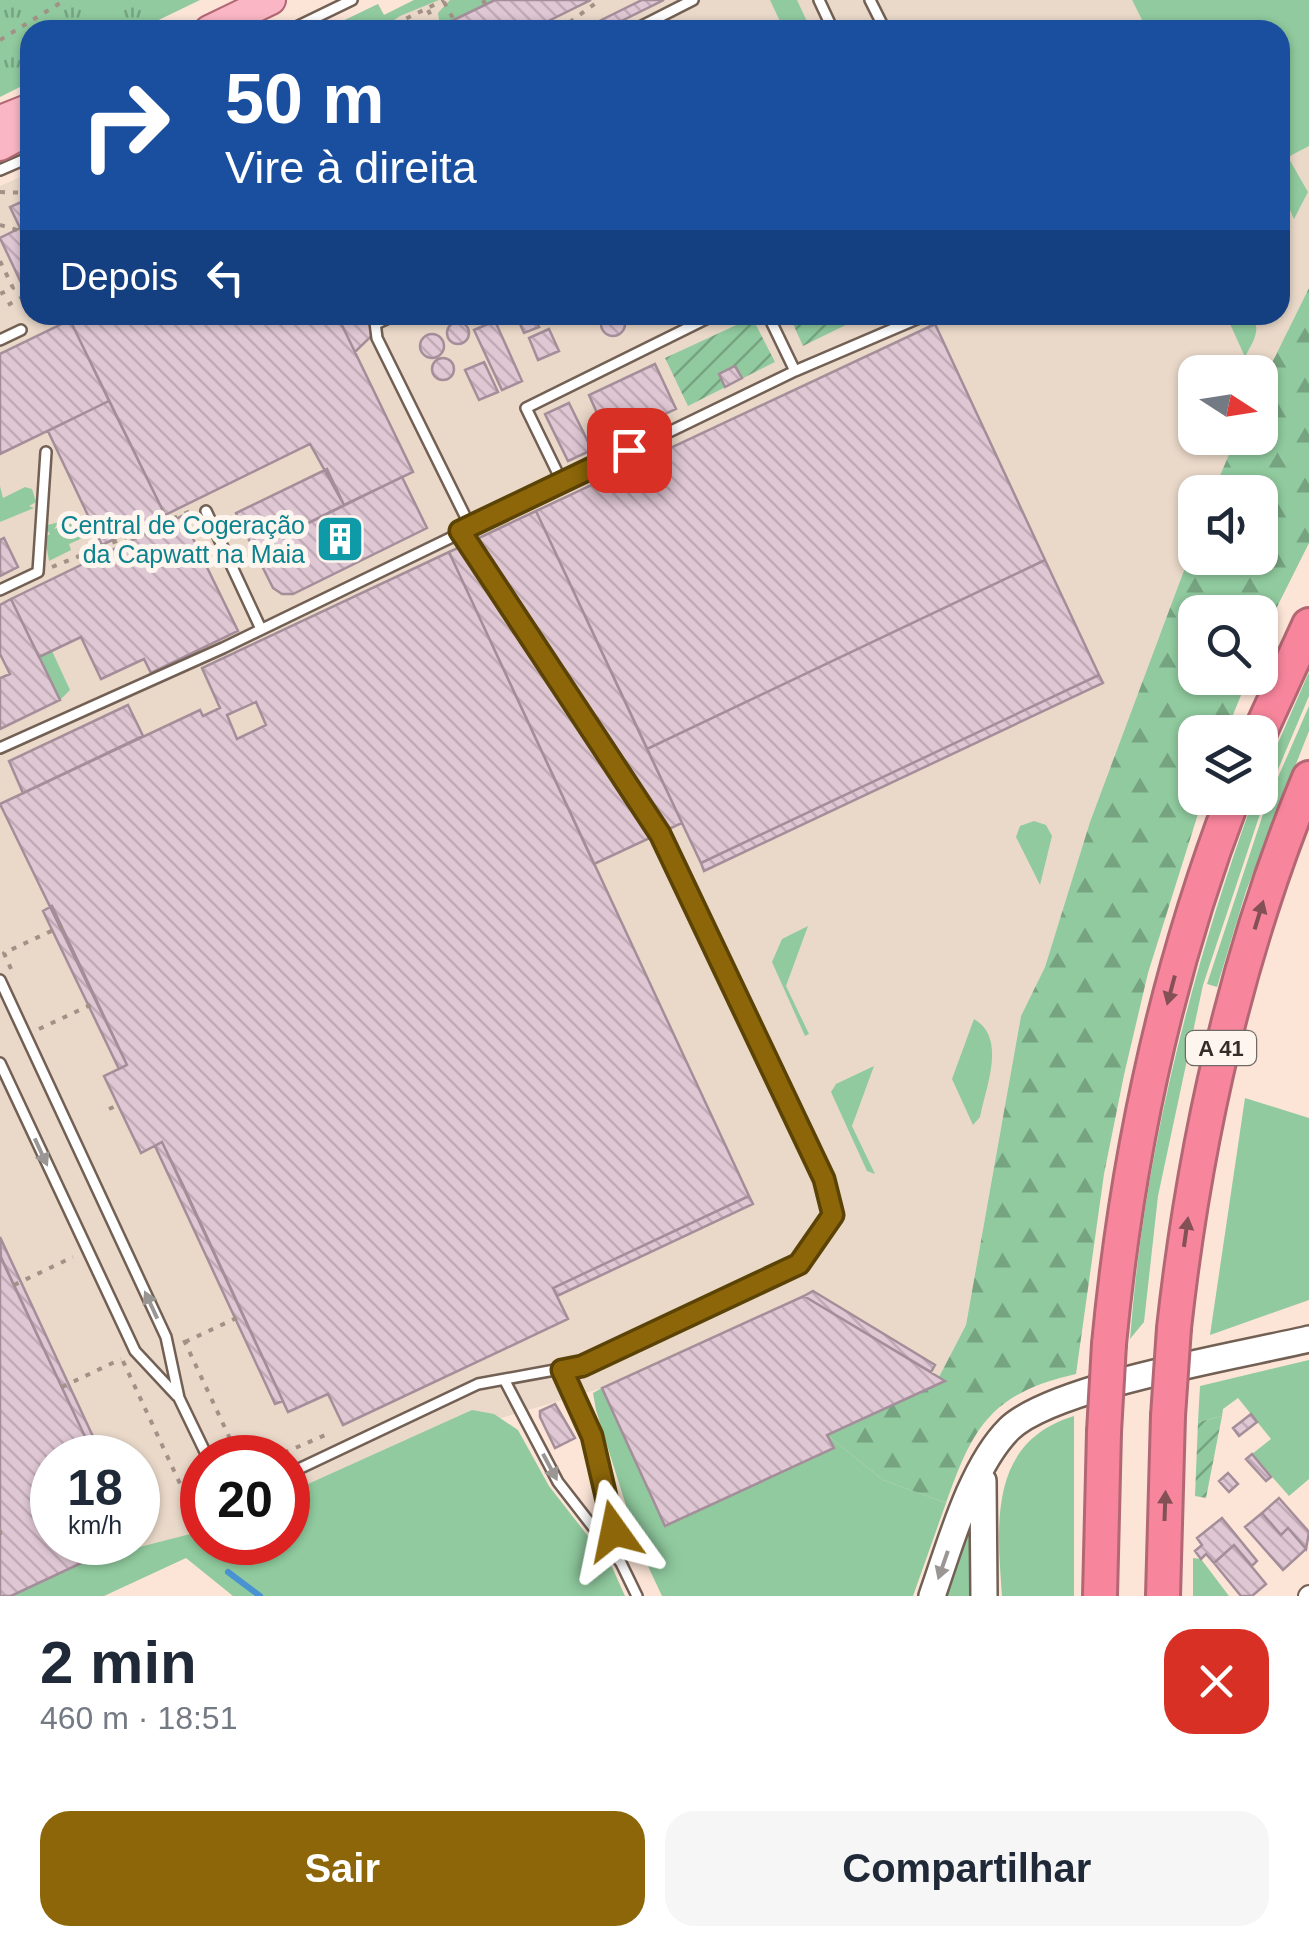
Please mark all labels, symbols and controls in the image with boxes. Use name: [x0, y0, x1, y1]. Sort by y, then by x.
icon: right: [60, 60, 190, 190]
text: 50 m: [225, 60, 385, 138]
text: Vire à direita: [225, 142, 477, 193]
icon: left: [198, 250, 253, 305]
text: Depois: [60, 256, 178, 298]
north arrow: [1178, 355, 1278, 455]
map controls: [1178, 355, 1278, 815]
pin: [587, 408, 672, 493]
icon: arrive: [602, 423, 657, 478]
button: sound: [1178, 475, 1278, 575]
place label: Central de Cogeração da Capwatt na Maia: [60, 511, 305, 568]
building icon: Central de Cogeração da Capwatt na Maia: [314, 513, 366, 565]
button: search: [1178, 595, 1278, 695]
button: layers: [1178, 715, 1278, 815]
one-way arrow: [1252, 900, 1267, 930]
one-way arrow: [1162, 975, 1178, 1006]
road number: A 41: [1186, 1031, 1256, 1065]
one-way arrow: [33, 1137, 50, 1166]
one-way arrow: [1178, 1215, 1194, 1247]
one-way arrow: [143, 1290, 160, 1319]
speed limit sign: 20: [180, 1435, 310, 1565]
one-way arrow: [541, 1453, 558, 1482]
text: 18: [67, 1460, 123, 1516]
position arrow: [562, 1479, 666, 1583]
one-way arrow: [1157, 1490, 1173, 1522]
text: km/h: [68, 1511, 122, 1539]
one-way arrow: [935, 1551, 950, 1581]
text: 2 min: [40, 1629, 197, 1696]
button: close: [1164, 1629, 1269, 1734]
text: 460 m · 18:51: [40, 1700, 237, 1736]
button: Sair: [40, 1811, 645, 1926]
button: Compartilhar: [665, 1811, 1269, 1926]

